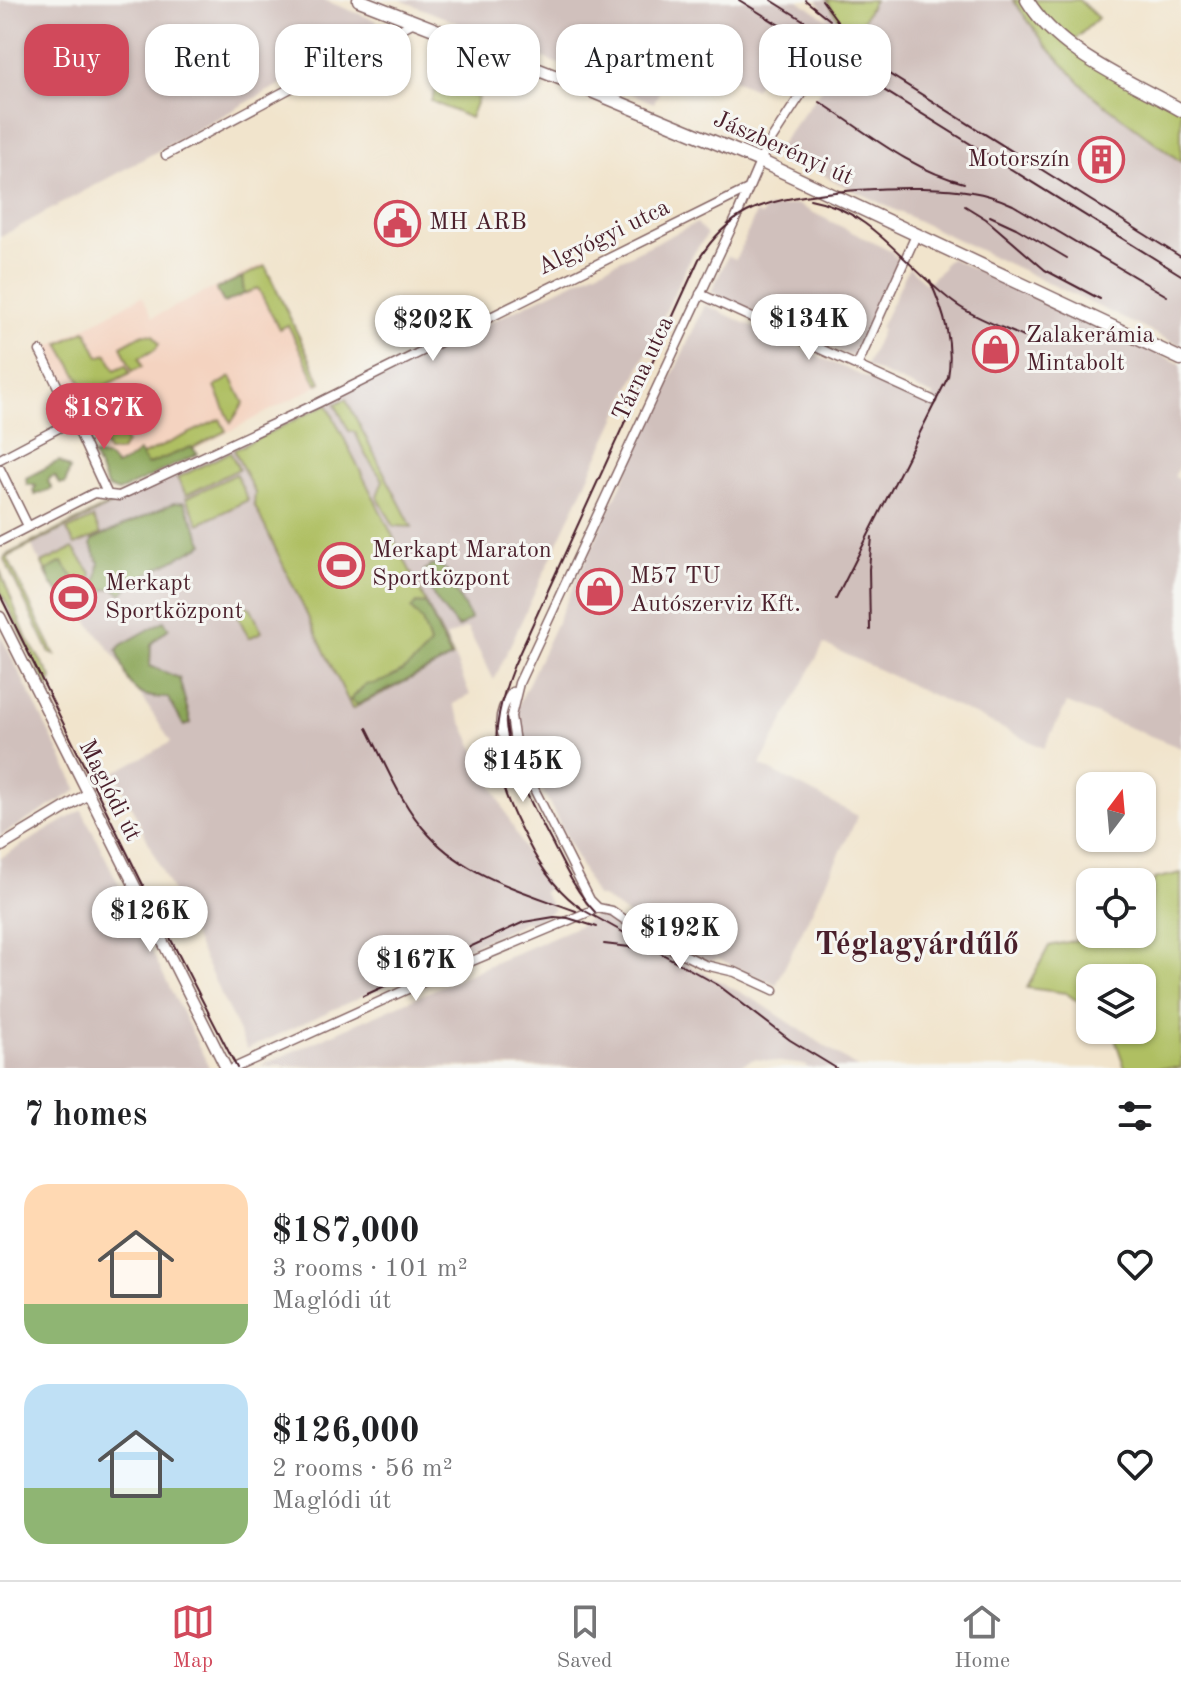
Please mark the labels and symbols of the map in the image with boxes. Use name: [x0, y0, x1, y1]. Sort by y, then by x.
street label: Jászberényi út: [710, 108, 856, 190]
building icon: Motorszín: [1077, 136, 1125, 184]
place label: Motorszín: [967, 148, 1070, 172]
street label: Algyógyi utca: [534, 196, 674, 280]
public building icon: MH ARB: [374, 199, 422, 247]
place label: MH ARB: [429, 211, 527, 235]
pin: $134K: [753, 294, 865, 362]
pin: $202K: [377, 295, 489, 363]
street label: Tárna utca: [609, 313, 679, 425]
place label: Zalakerámia Mintabolt: [1026, 324, 1155, 376]
shop icon: Zalakerámia Mintabolt: [971, 326, 1019, 374]
pin: $187K: [48, 383, 160, 451]
place label: Merkapt Maraton Sportközpont: [372, 539, 552, 591]
sports icon: Merkapt Maraton Sportközpont: [317, 541, 365, 589]
place label: M57 TU Autószerviz Kft.: [630, 565, 801, 617]
shop icon: M57 TU Autószerviz Kft.: [575, 567, 623, 615]
place label: Merkapt Sportközpont: [105, 572, 243, 624]
sports icon: Merkapt Sportközpont: [50, 574, 98, 622]
street label: Maglódi út: [73, 736, 145, 846]
pin: $145K: [467, 736, 579, 804]
north arrow: [1076, 772, 1156, 852]
pin: $126K: [94, 886, 206, 954]
pin: $192K: [624, 903, 736, 971]
district label: Téglagyárdűlő: [815, 930, 1019, 962]
pin: $167K: [360, 935, 472, 1003]

